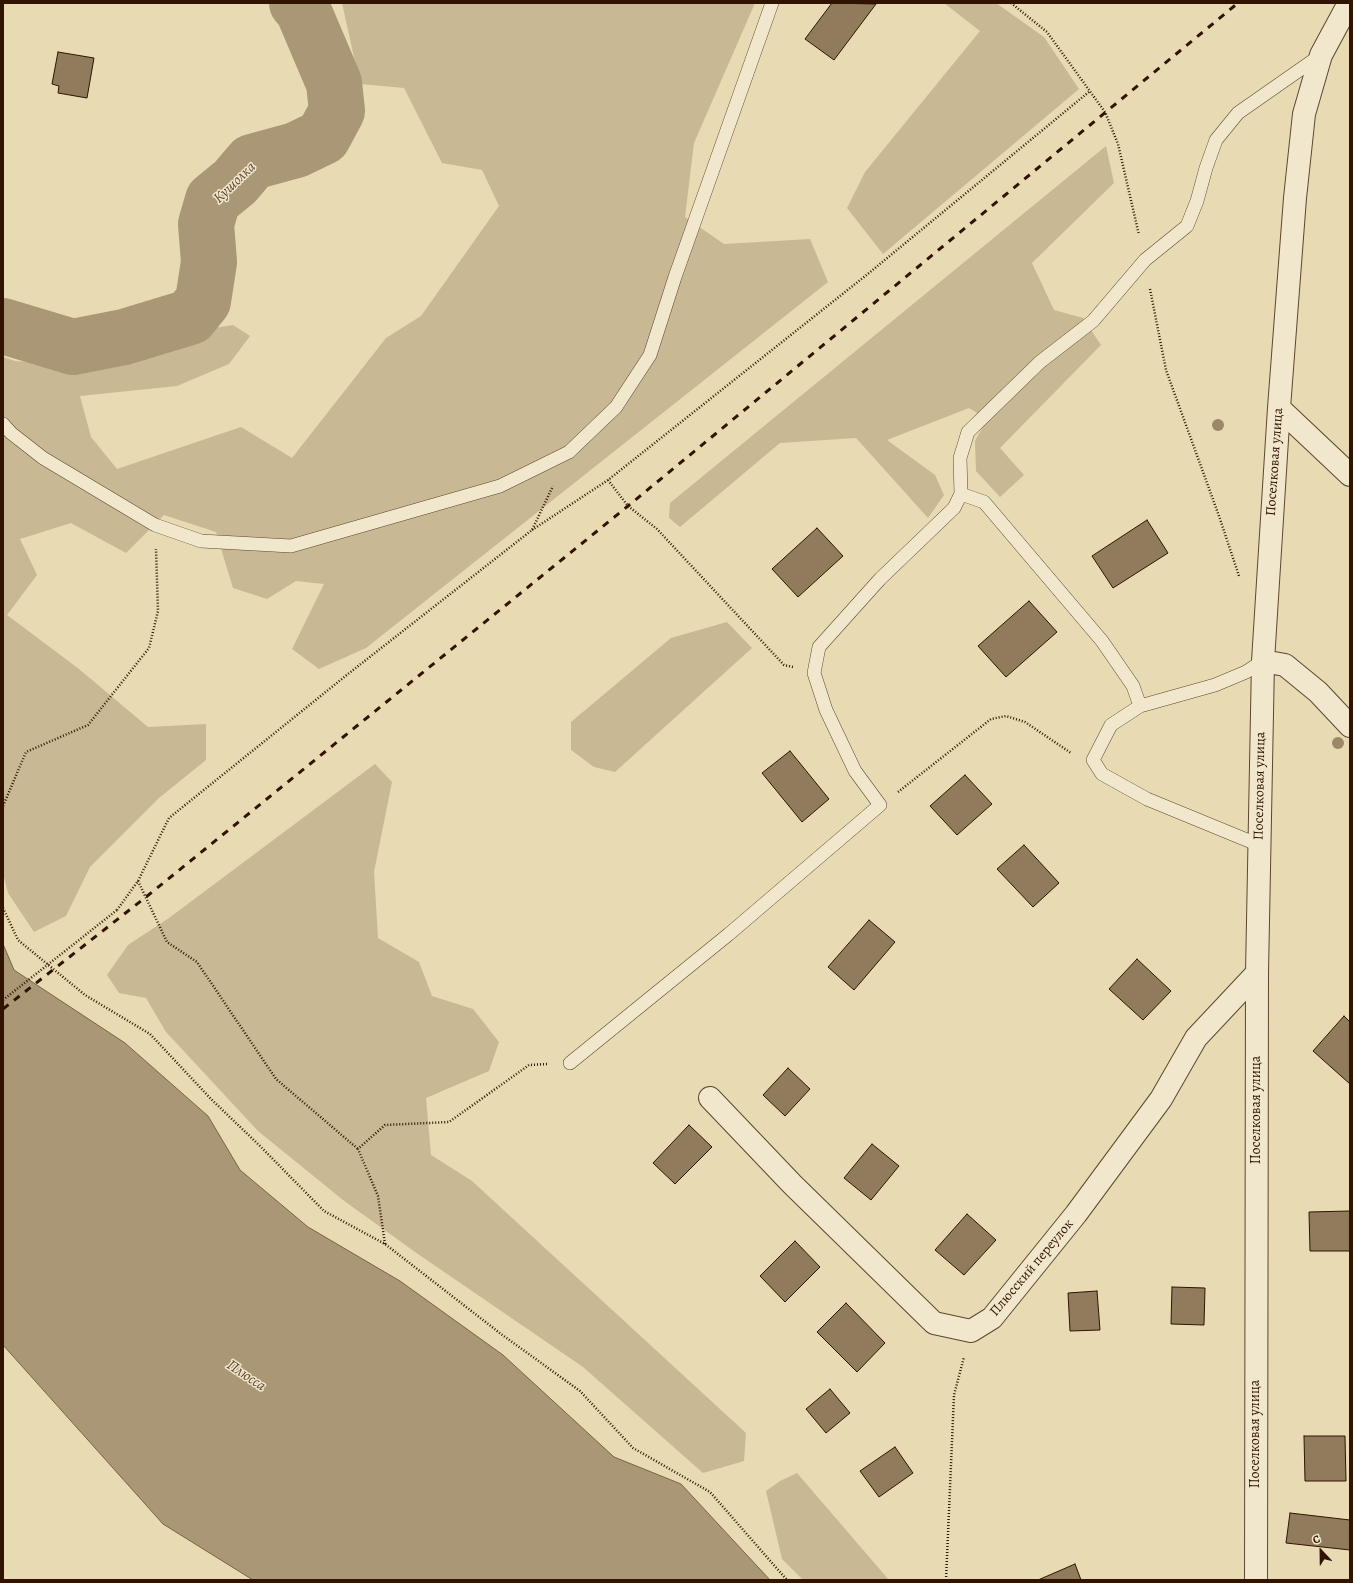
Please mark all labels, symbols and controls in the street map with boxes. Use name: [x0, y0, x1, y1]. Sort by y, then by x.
water label: Кушолка: [210, 159, 260, 207]
street label: Поселковая улица: [1263, 407, 1287, 517]
street label: Поселковая улица: [1251, 732, 1269, 840]
street label: Поселковая улица: [1249, 1056, 1265, 1164]
street label: Плюсский переулок: [987, 1216, 1077, 1320]
water label: Плюсса: [223, 1357, 269, 1395]
street label: Поселковая улица: [1248, 1380, 1264, 1488]
north arrow: [1301, 1531, 1341, 1571]
text: С: [1310, 1531, 1322, 1548]

